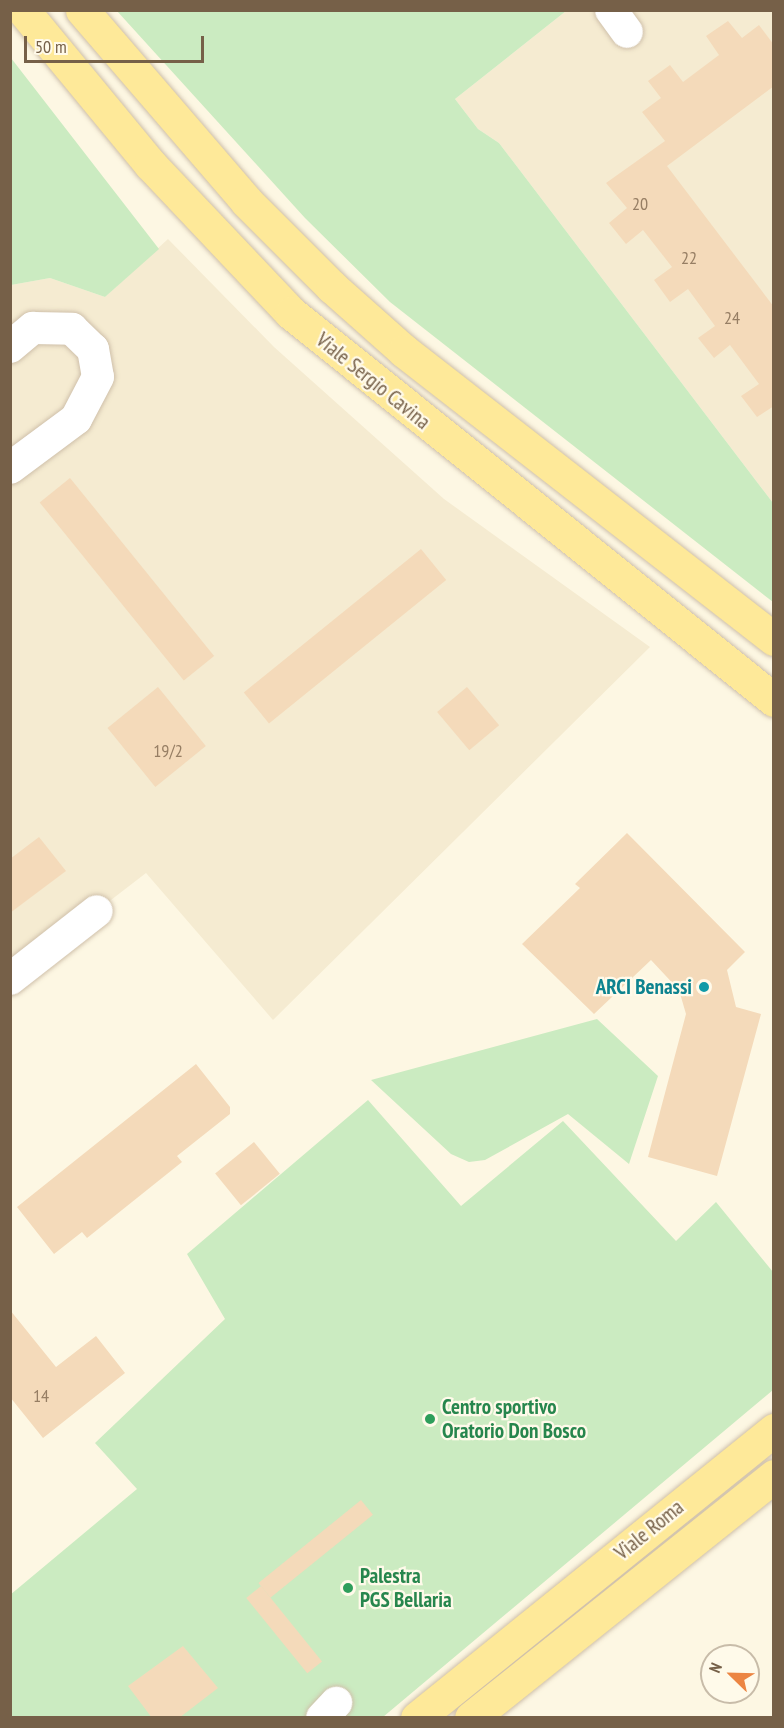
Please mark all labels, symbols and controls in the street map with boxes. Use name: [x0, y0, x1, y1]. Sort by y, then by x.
scale bar: [27, 24, 207, 62]
text: 50 m: [35, 35, 67, 58]
house number: 20: [632, 193, 648, 215]
house number: 22: [681, 247, 697, 269]
house number: 24: [724, 307, 740, 329]
street label: Viale Sergio Cavina: [311, 327, 435, 435]
house number: 19/2: [153, 740, 183, 762]
place label: ARCI Benassi: [596, 974, 692, 1000]
marker: ARCI Benassi: [697, 980, 711, 994]
house number: 14: [33, 1385, 49, 1407]
place label: Centro sportivo Oratorio Don Bosco: [442, 1394, 586, 1444]
marker: Centro sportivo Oratorio Don Bosco: [423, 1412, 437, 1426]
street label: Viale Roma: [610, 1495, 688, 1565]
place label: Palestra PGS Bellaria: [360, 1563, 452, 1613]
marker: Palestra PGS Bellaria: [341, 1581, 355, 1595]
north arrow: [700, 1644, 760, 1704]
text: N: [704, 1660, 726, 1676]

